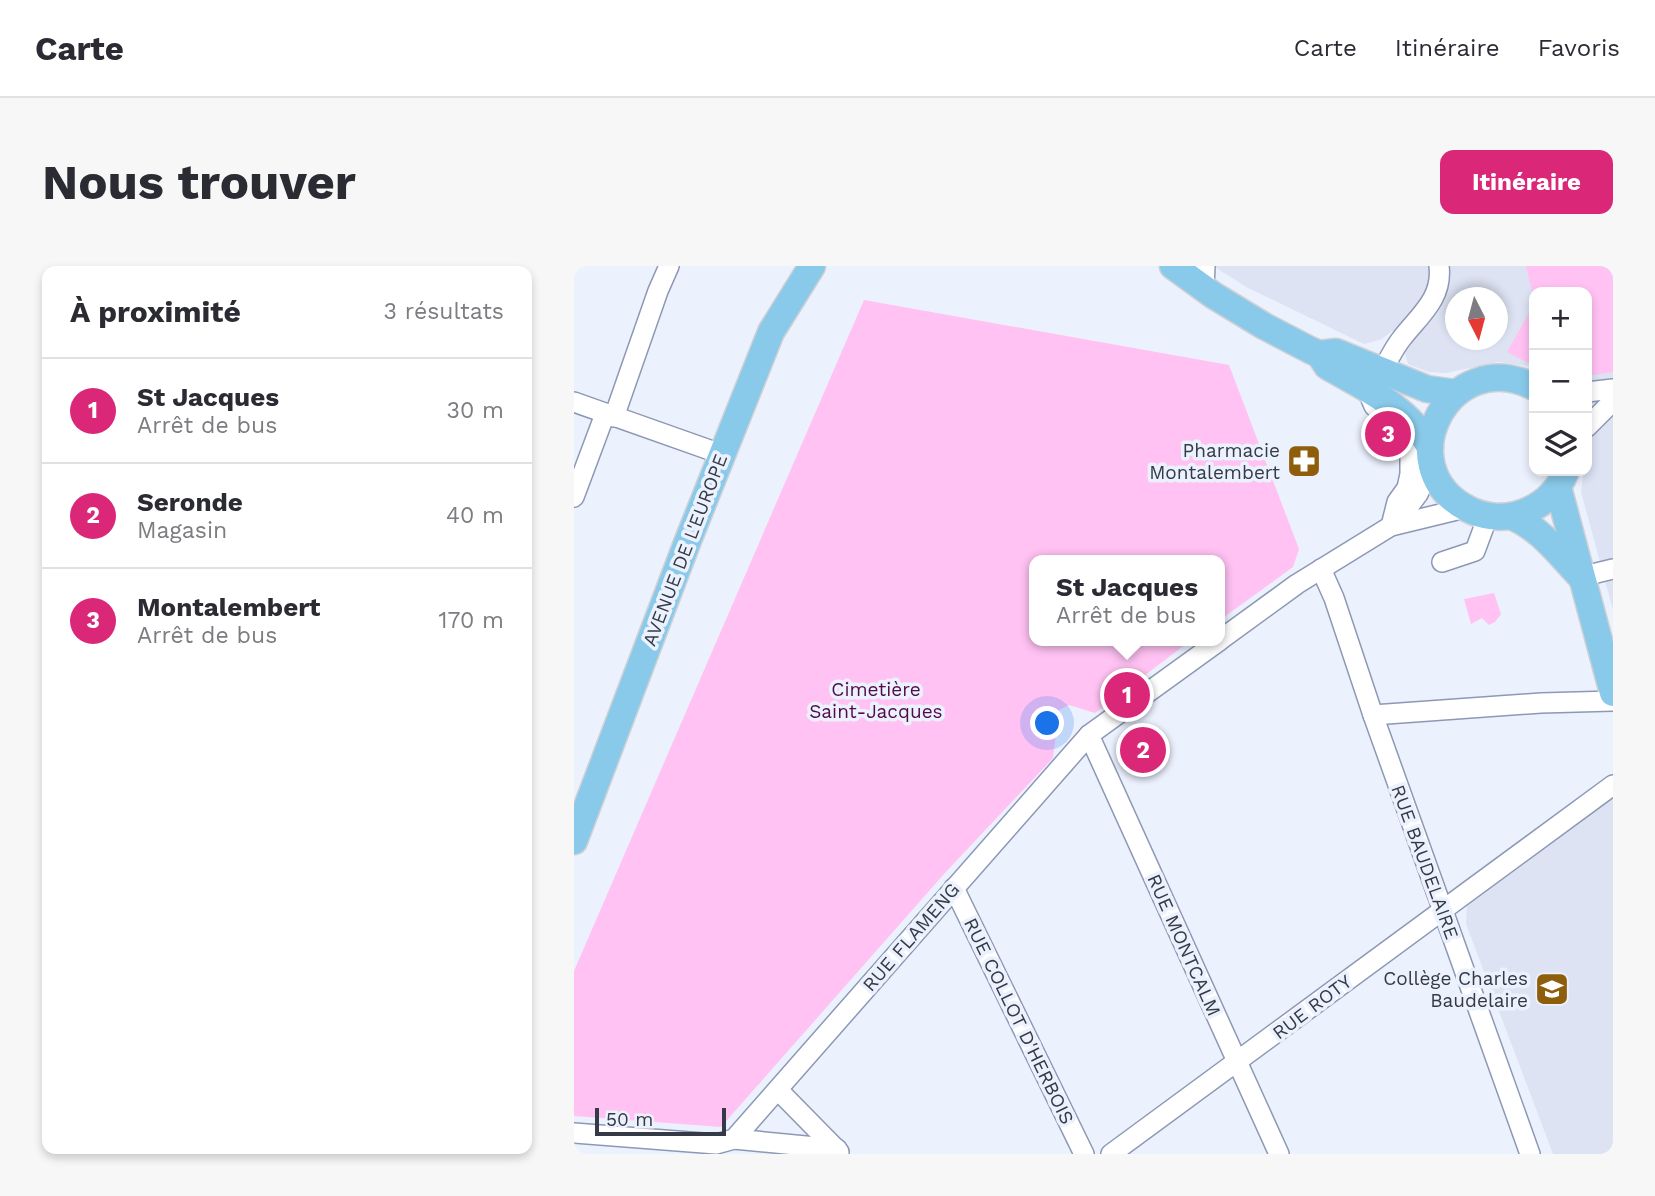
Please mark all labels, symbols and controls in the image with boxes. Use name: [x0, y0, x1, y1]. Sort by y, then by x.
text: Carte: [35, 29, 124, 68]
text: Carte: [1294, 34, 1357, 62]
text: Itinéraire: [1395, 34, 1500, 62]
text: Favoris: [1538, 34, 1620, 62]
button: Itinéraire: [1440, 150, 1613, 214]
text: Nous trouver: [42, 153, 356, 211]
north arrow: [1445, 287, 1508, 350]
map controls: [1529, 287, 1592, 476]
button: +: [1529, 287, 1592, 350]
text: À proximité: [70, 294, 241, 329]
text: 3 résultats: [384, 298, 504, 325]
button: −: [1529, 350, 1592, 413]
text: St Jacques: [137, 382, 279, 412]
text: 1: [88, 397, 98, 424]
text: 30 m: [447, 397, 504, 424]
pin: 3: [1365, 408, 1411, 460]
text: Arrêt de bus: [137, 412, 277, 439]
button: layers: [1529, 413, 1592, 476]
place label: Pharmacie Montalembert: [1149, 439, 1280, 484]
pharmacy icon: Pharmacie Montalembert: [1285, 442, 1323, 480]
street label: AVENUE DE L'EUROPE: [638, 451, 732, 649]
text: Seronde: [137, 487, 243, 517]
text: 2: [86, 502, 100, 529]
text: 40 m: [446, 502, 504, 529]
text: Magasin: [137, 517, 227, 544]
popup: [1029, 555, 1225, 646]
text: St Jacques: [1056, 572, 1198, 602]
text: Montalembert: [137, 592, 320, 622]
text: Arrêt de bus: [1056, 602, 1196, 629]
text: 3: [86, 607, 100, 634]
text: 170 m: [439, 607, 504, 634]
text: Arrêt de bus: [137, 622, 277, 649]
pin: 1: [1104, 669, 1150, 721]
park label: Cimetière Saint-Jacques: [809, 678, 943, 723]
your location: [1030, 706, 1064, 740]
pin: 2: [1120, 724, 1166, 776]
street label: RUE BAUDELAIRE: [1386, 782, 1464, 942]
street label: RUE MONTCALM: [1142, 870, 1226, 1020]
street label: RUE FLAMENG: [858, 878, 964, 996]
street label: RUE COLLOT D'HERBOIS: [959, 914, 1079, 1128]
place label: Collège Charles Baudelaire: [1383, 967, 1528, 1012]
street label: RUE ROTY: [1268, 970, 1356, 1044]
school or university icon: Collège Charles Baudelaire: [1533, 970, 1571, 1008]
scale bar: [595, 1105, 726, 1137]
text: 50 m: [606, 1108, 653, 1131]

